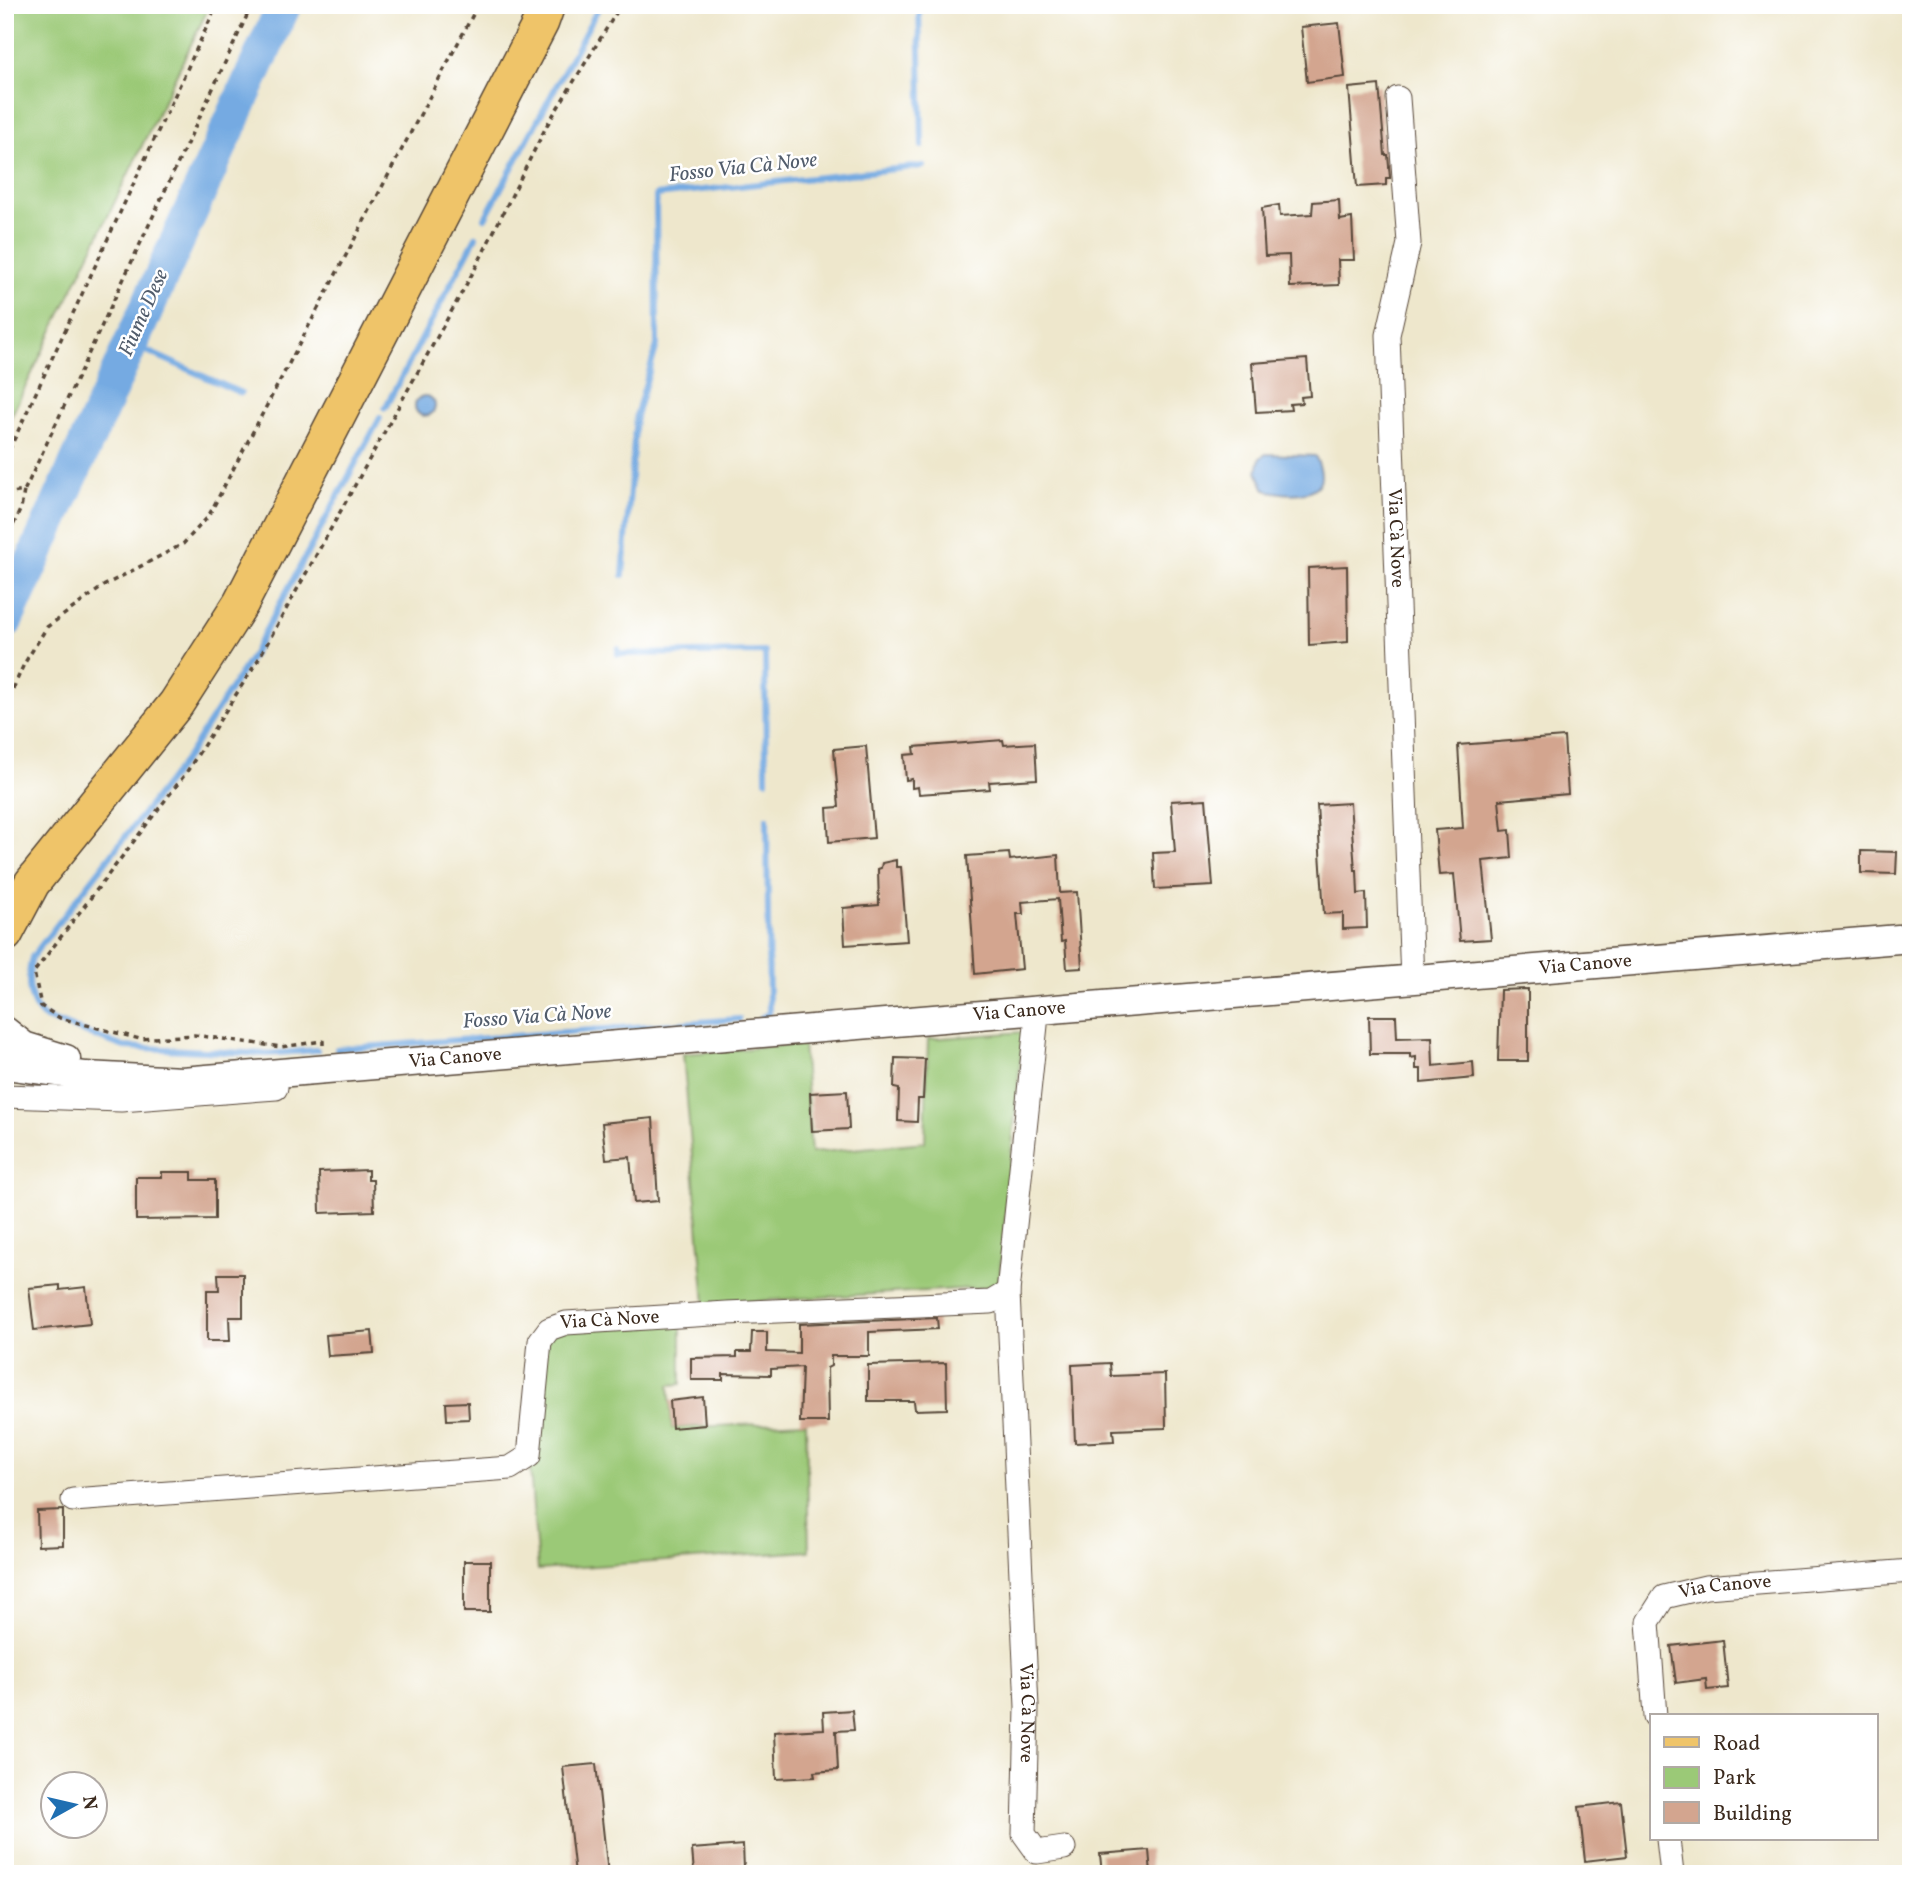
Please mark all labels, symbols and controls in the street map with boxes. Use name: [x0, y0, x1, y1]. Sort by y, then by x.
water label: Fosso Via Cà Nove: [667, 146, 819, 190]
water label: Fiume Dese: [112, 264, 176, 361]
street label: Via Cà Nove: [1381, 488, 1410, 588]
street label: Via Canove: [1538, 948, 1633, 982]
street label: Via Canove: [972, 995, 1067, 1029]
water label: Fosso Via Cà Nove: [462, 997, 613, 1037]
street label: Via Canove: [408, 1042, 503, 1075]
street label: Via Cà Nove: [559, 1304, 660, 1336]
street label: Via Canove: [1676, 1569, 1772, 1606]
street label: Via Cà Nove: [1012, 1663, 1040, 1763]
legend: [1650, 1714, 1878, 1840]
text: Road: [1713, 1730, 1760, 1759]
text: Park: [1713, 1764, 1756, 1793]
north arrow: [38, 1770, 108, 1840]
text: N: [75, 1794, 103, 1812]
text: Building: [1713, 1800, 1792, 1829]

